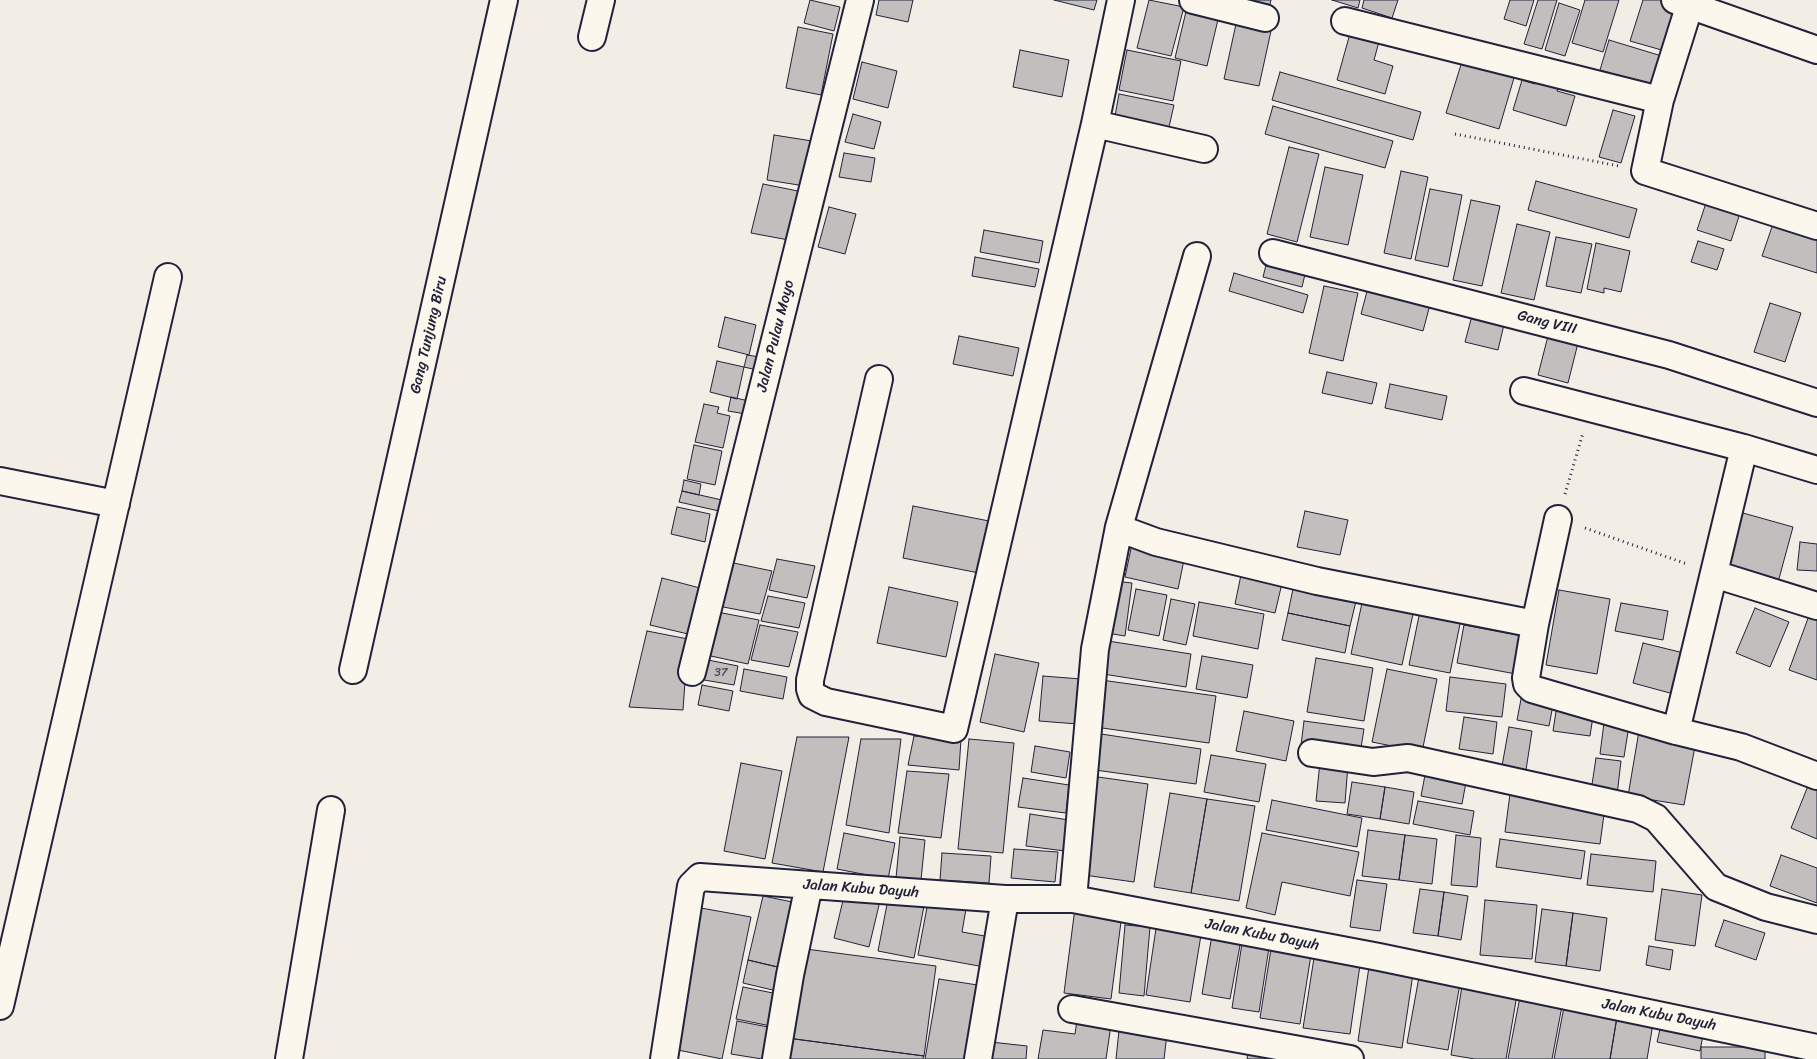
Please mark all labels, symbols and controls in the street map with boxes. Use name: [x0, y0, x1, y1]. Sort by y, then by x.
street label: Gang Tunjung Biru: [407, 275, 451, 395]
street label: Jalan Pulau Moyo: [753, 278, 799, 394]
street label: Gang VIII: [1515, 307, 1579, 339]
house number: 37: [714, 666, 728, 680]
street label: Jalan Kubu Dayuh: [803, 876, 919, 902]
street label: Jalan Kubu Dayuh: [1203, 915, 1321, 955]
street label: Jalan Kubu Dayuh: [1600, 995, 1718, 1035]

